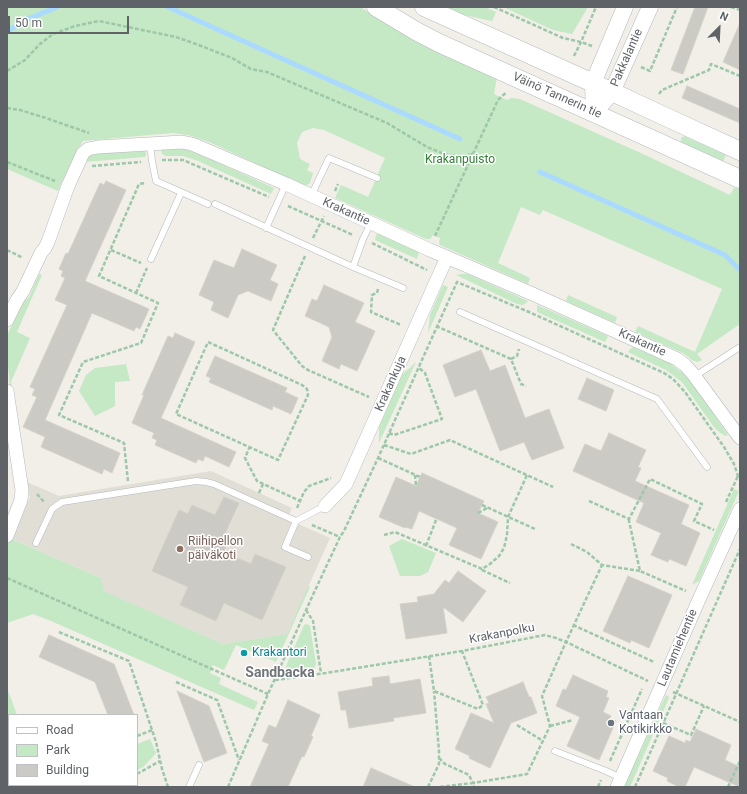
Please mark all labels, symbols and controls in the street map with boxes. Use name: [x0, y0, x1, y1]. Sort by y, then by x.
scale bar: [10, 8, 131, 34]
north arrow: [699, 8, 739, 48]
text: N: [718, 9, 730, 24]
text: 50 m: [15, 16, 42, 30]
street label: Pakkalantie: [608, 27, 646, 89]
street label: Väinö Tannerin tie: [510, 70, 604, 122]
park label: Krakanpuisto: [425, 153, 495, 167]
street label: Krakantie: [320, 195, 372, 229]
street label: Krakantie: [616, 326, 668, 360]
street label: Krakankuja: [372, 354, 410, 414]
place label: Riihipellon päiväkoti: [188, 535, 243, 563]
marker: Riihipellon päiväkoti: [175, 544, 185, 554]
street label: Lautamiehentie: [655, 607, 701, 689]
street label: Krakanpolku: [468, 621, 536, 647]
place label: Krakantori: [252, 646, 307, 660]
marker: Krakantori: [239, 648, 249, 658]
district label: Sandbacka: [245, 665, 315, 681]
place label: Vantaan Kotikirkko: [619, 709, 672, 737]
legend: [8, 714, 138, 786]
marker: Vantaan Kotikirkko: [606, 718, 616, 728]
text: Road: [46, 723, 74, 737]
text: Park: [46, 743, 70, 757]
text: Building: [46, 763, 89, 777]

